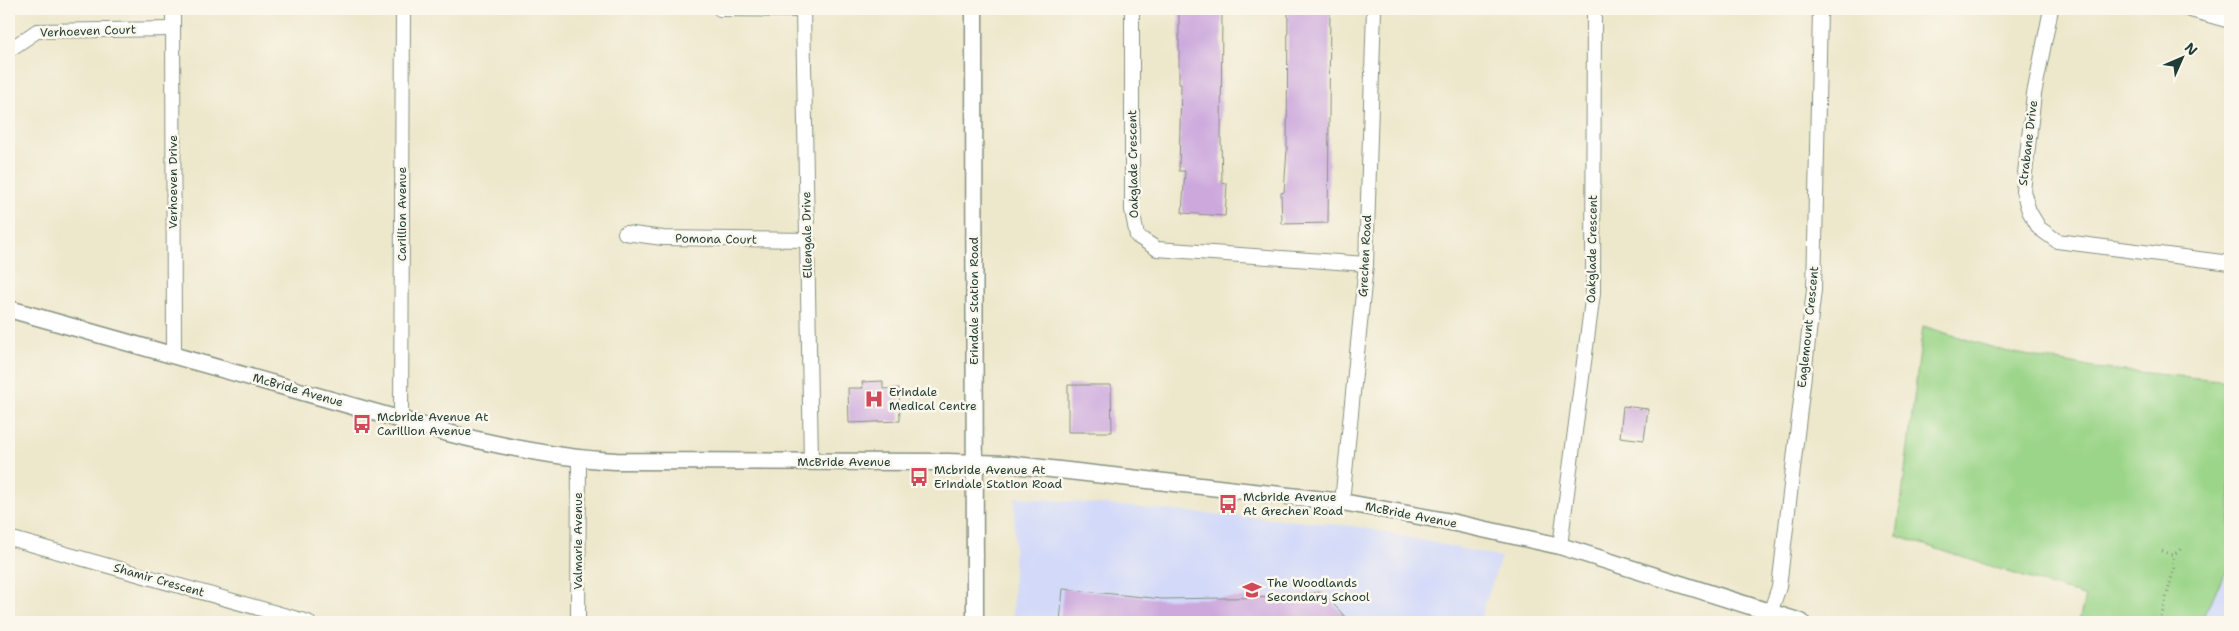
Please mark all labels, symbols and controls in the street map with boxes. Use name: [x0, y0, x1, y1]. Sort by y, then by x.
street label: Verhoeven Court: [40, 21, 136, 41]
north arrow: [2156, 32, 2206, 82]
text: N: [2181, 39, 2201, 59]
street label: Strabane Drive: [2015, 99, 2041, 187]
street label: Oakglade Crescent: [1124, 110, 1142, 218]
street label: Verhoeven Drive: [165, 135, 181, 229]
street label: Carillion Avenue: [394, 167, 410, 261]
street label: Ellengale Drive: [798, 191, 816, 279]
street label: Oakglade Crescent: [1583, 195, 1601, 303]
street label: Grechen Road: [1355, 214, 1375, 297]
street label: Pomona Court: [675, 230, 757, 248]
street label: Erindale Station Road: [966, 237, 982, 365]
street label: Eaglemount Crescent: [1794, 265, 1822, 389]
street label: McBride Avenue: [251, 369, 345, 411]
place label: Erindale Medical Centre: [889, 384, 977, 414]
hospital icon: Erindale Medical Centre: [863, 388, 885, 410]
place label: Mcbride Avenue At Carillion Avenue: [377, 409, 489, 439]
bus stop icon: Mcbride Avenue At Carillion Avenue: [351, 413, 373, 435]
street label: McBride Avenue: [797, 454, 891, 470]
place label: Mcbride Avenue At Erindale Station Road: [934, 462, 1063, 492]
bus stop icon: Mcbride Avenue At Erindale Station Road: [908, 466, 930, 488]
place label: Mcbride Avenue At Grechen Road: [1243, 489, 1344, 519]
street label: Valmarie Avenue: [570, 492, 586, 590]
bus stop icon: Mcbride Avenue At Grechen Road: [1217, 493, 1239, 515]
street label: McBride Avenue: [1364, 498, 1459, 532]
street label: Shamir Crescent: [112, 559, 206, 601]
place label: The Woodlands Secondary School: [1267, 575, 1370, 605]
school or university icon: The Woodlands Secondary School: [1241, 579, 1263, 601]

